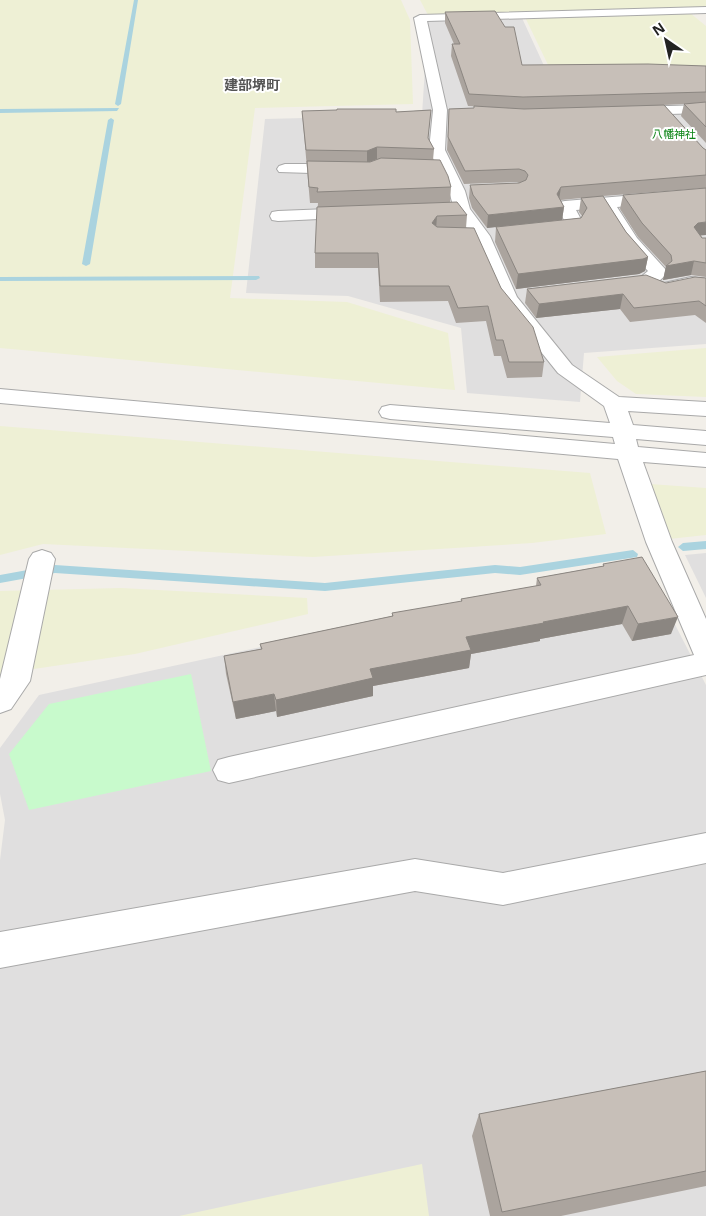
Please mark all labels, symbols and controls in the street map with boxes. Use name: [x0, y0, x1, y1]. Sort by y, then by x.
north arrow: [641, 15, 691, 65]
text: N: [648, 18, 668, 40]
district label: 建部堺町: [224, 75, 280, 94]
park label: 八幡神社: [652, 126, 696, 141]

